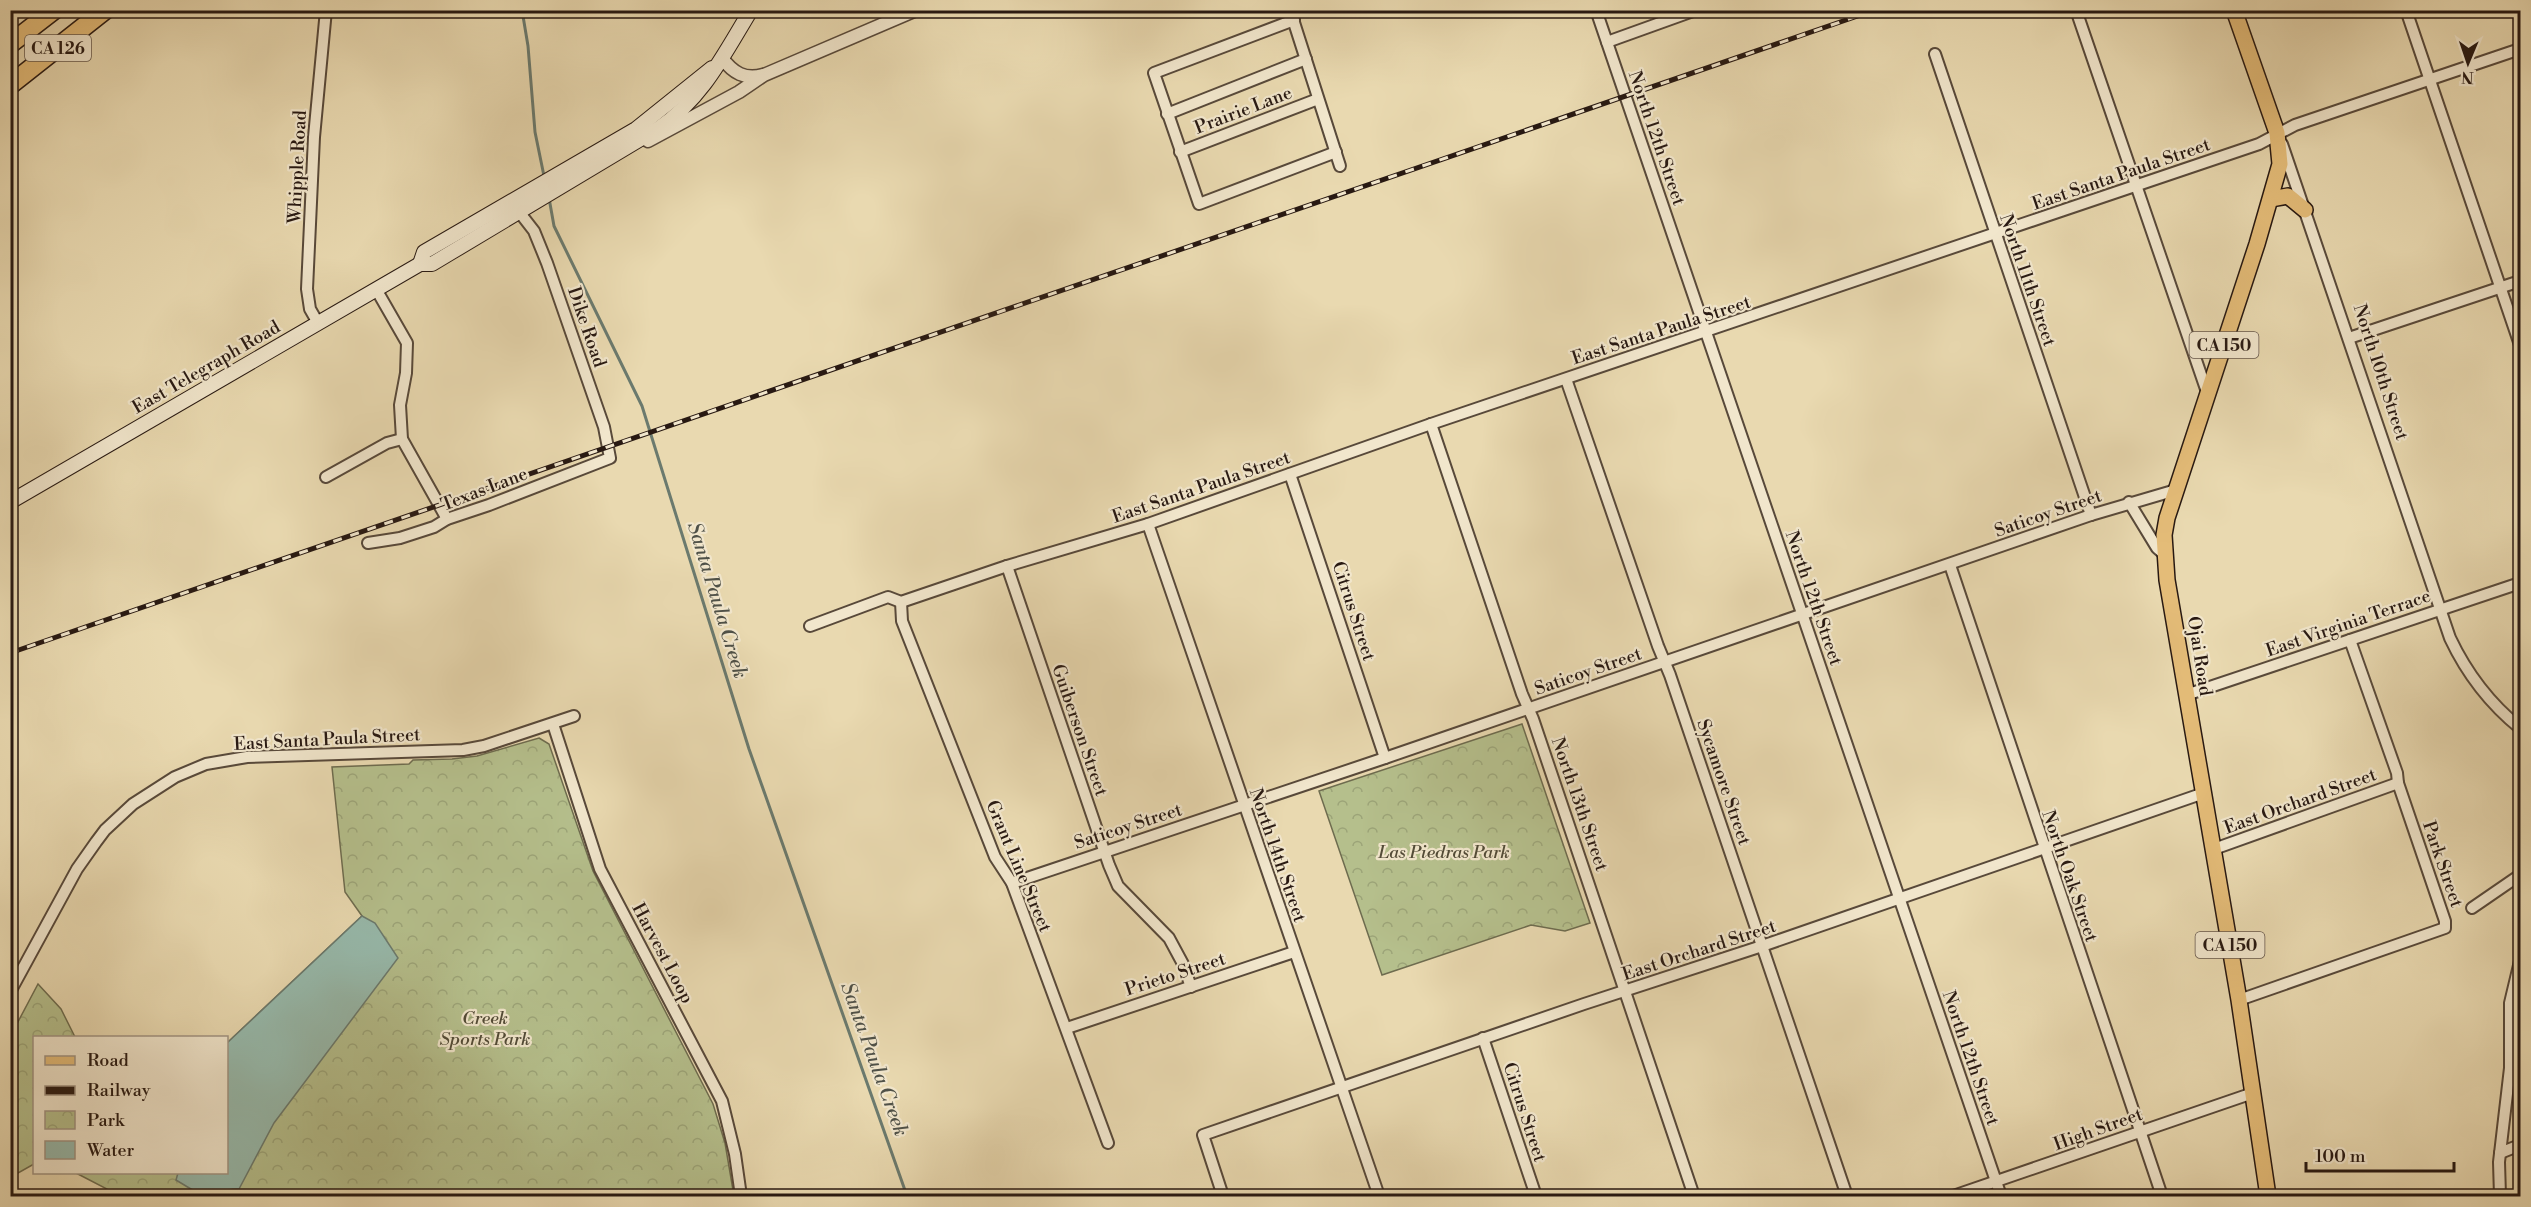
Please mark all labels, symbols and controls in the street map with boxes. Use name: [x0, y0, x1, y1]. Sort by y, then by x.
north arrow: [2438, 33, 2498, 93]
road number: CA 126: [25, 35, 91, 61]
text: N: [2460, 67, 2474, 87]
street label: North 12th Street: [1623, 68, 1691, 209]
street label: Prairie Lane: [1191, 81, 1295, 140]
street label: Whipple Road: [283, 109, 312, 225]
street label: East Santa Paula Street: [2029, 133, 2214, 216]
street label: North 11th Street: [1994, 211, 2061, 350]
street label: Dike Road: [562, 284, 611, 371]
street label: East Santa Paula Street: [1569, 290, 1754, 370]
street label: North 10th Street: [2348, 301, 2414, 444]
street label: East Telegraph Road: [128, 315, 285, 419]
road number: CA 150: [2190, 332, 2258, 358]
street label: East Santa Paula Street: [1109, 446, 1294, 529]
street label: Texas Lane: [438, 462, 531, 517]
street label: Saticoy Street: [1991, 484, 2105, 543]
water label: Santa Paula Creek: [681, 519, 752, 682]
street label: North 12th Street: [1780, 528, 1848, 669]
street label: Citrus Street: [1327, 558, 1381, 665]
street label: East Virginia Terrace: [2263, 584, 2434, 663]
street label: Ojai Road: [2182, 615, 2217, 698]
street label: Saticoy Street: [1531, 642, 1645, 701]
street label: Guiberson Street: [1046, 661, 1113, 800]
street label: Sycamore Street: [1691, 716, 1756, 849]
street label: East Santa Paula Street: [233, 723, 422, 756]
street label: North 13th Street: [1546, 734, 1613, 875]
street label: East Orchard Street: [2221, 763, 2380, 840]
street label: North 14th Street: [1244, 785, 1311, 926]
street label: Grant Line Street: [980, 797, 1057, 936]
street label: Saticoy Street: [1071, 798, 1186, 855]
street label: North Oak Street: [2036, 807, 2103, 946]
street label: Park Street: [2417, 818, 2468, 911]
park label: Las Piedras Park: [1377, 841, 1510, 864]
street label: Harvest Loop: [626, 899, 699, 1007]
street label: East Orchard Street: [1619, 915, 1780, 986]
road number: CA 150: [2196, 932, 2264, 958]
street label: Prieto Street: [1122, 947, 1229, 1002]
water label: Santa Paula Creek: [834, 979, 913, 1140]
street label: North 12th Street: [1937, 988, 2005, 1129]
park label: Creek Sports Park: [439, 1007, 531, 1051]
legend: [33, 1036, 228, 1174]
text: Road: [87, 1049, 130, 1072]
street label: Citrus Street: [1498, 1059, 1552, 1166]
text: Railway: [87, 1079, 151, 1102]
street label: High Street: [2051, 1103, 2146, 1156]
text: Park: [87, 1109, 126, 1132]
scale bar: [2306, 1135, 2454, 1173]
text: Water: [86, 1139, 135, 1162]
text: 100 m: [2315, 1145, 2366, 1168]

